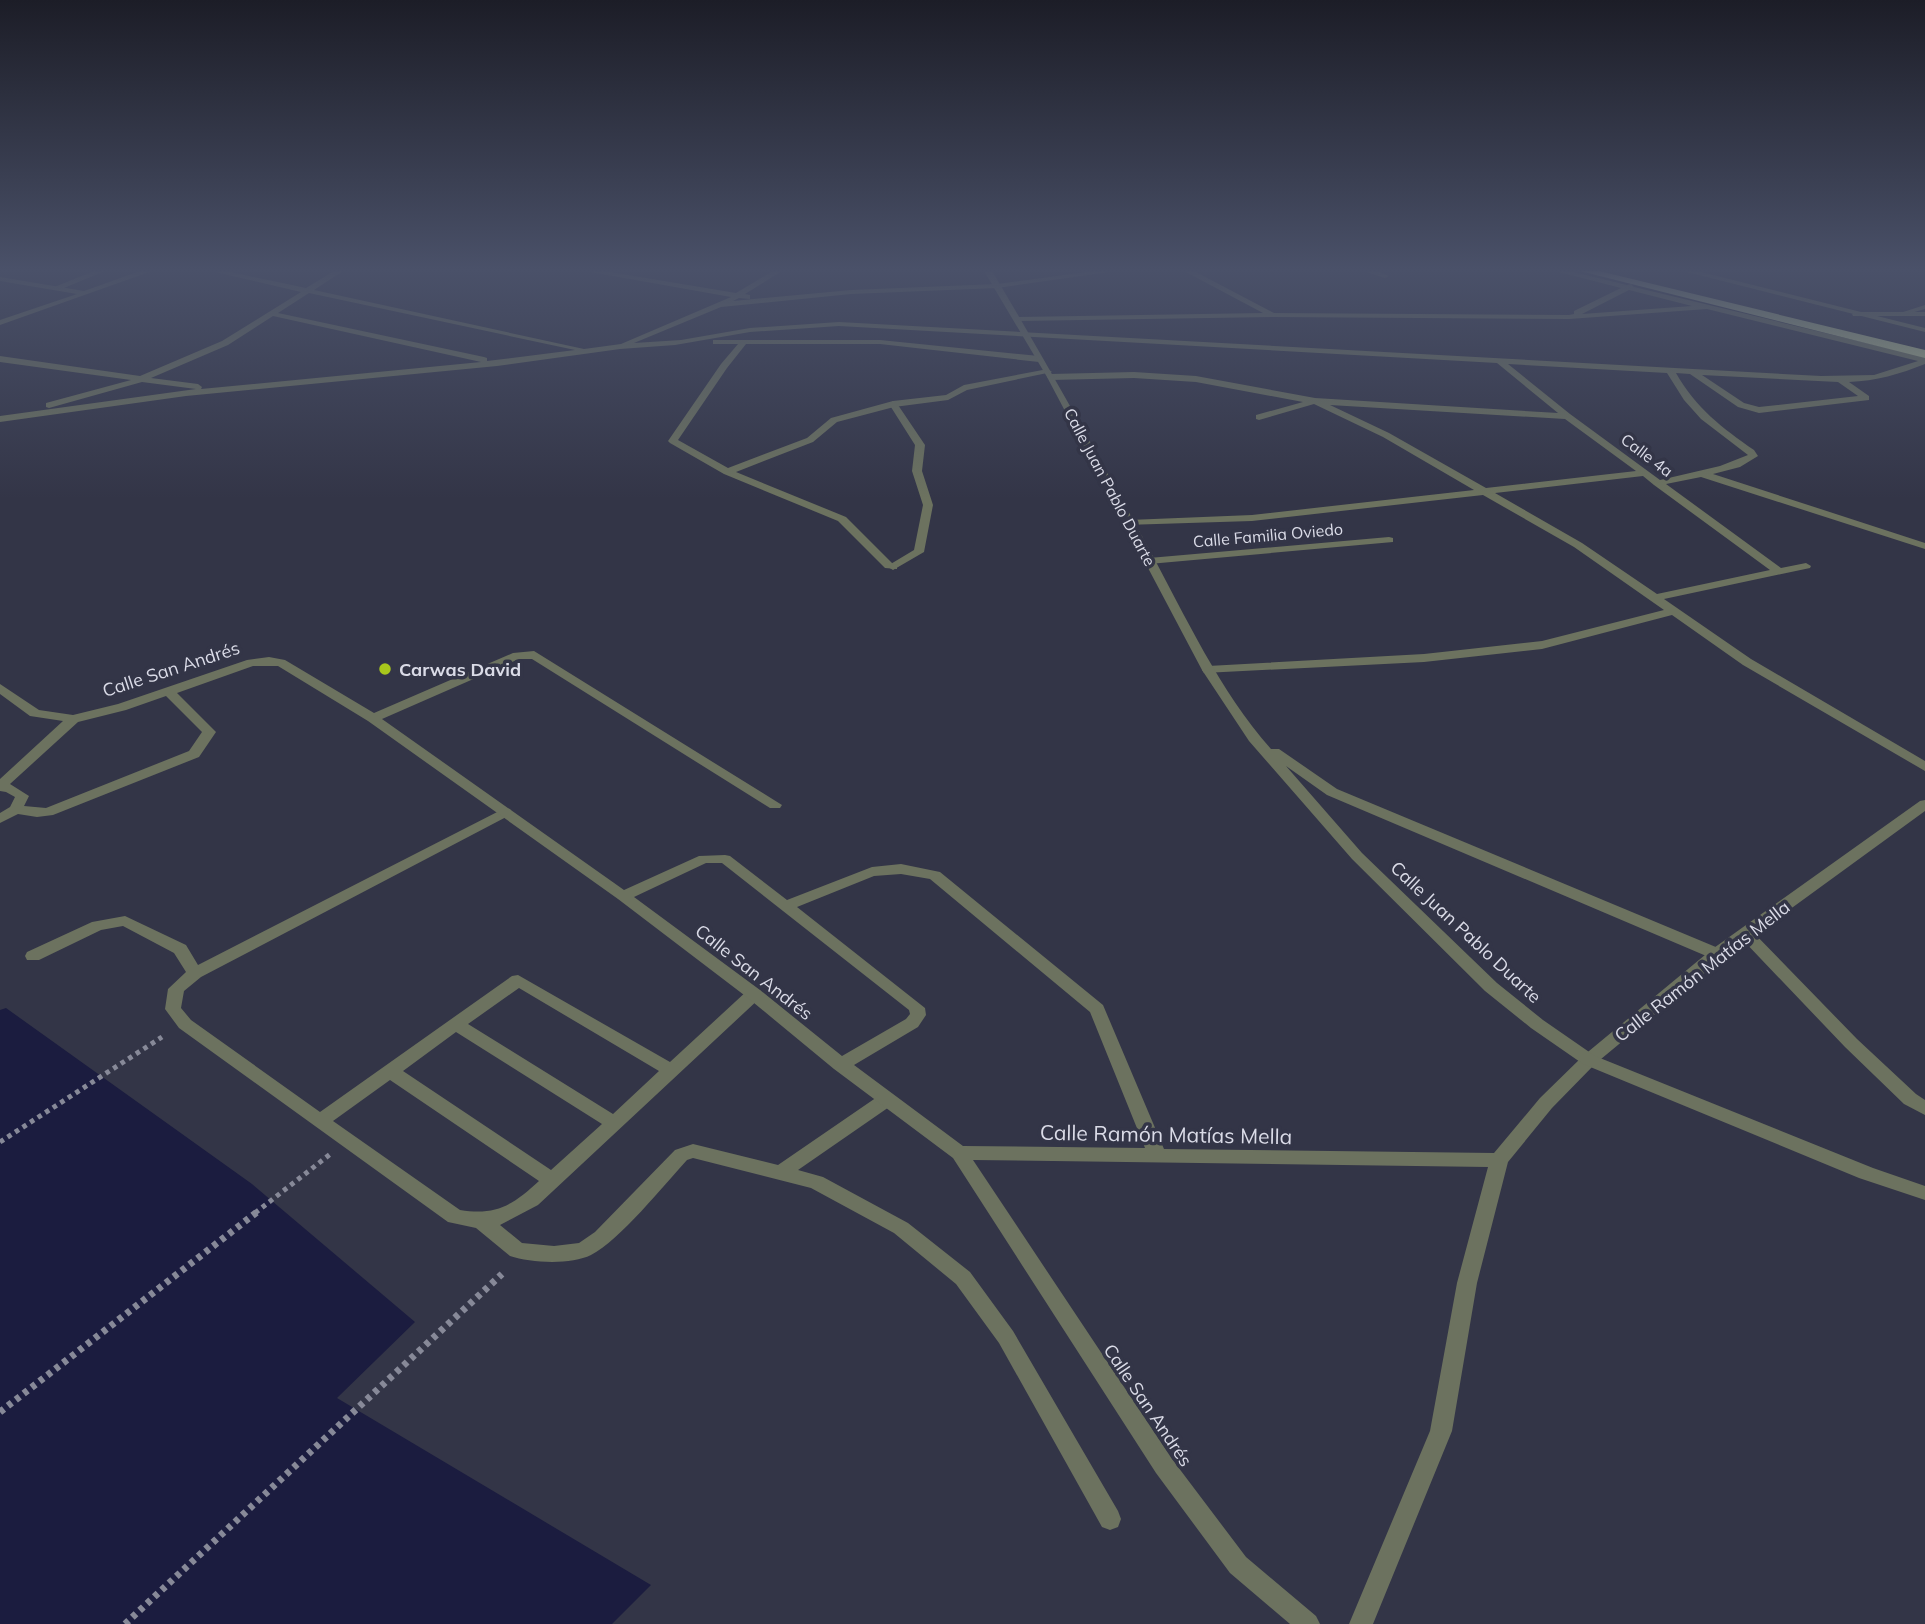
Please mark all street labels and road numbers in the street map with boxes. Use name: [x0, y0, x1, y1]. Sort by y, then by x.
street label: Calle Juan Pablo Duarte: [1060, 405, 1160, 569]
street label: Calle 4a: [1617, 429, 1677, 481]
street label: Calle Familia Oviedo: [1192, 518, 1344, 552]
street label: Calle San Andrés: [100, 636, 243, 702]
street label: Calle Juan Pablo Duarte: [1386, 856, 1546, 1008]
street label: Calle Ramón Matías Mella: [1610, 895, 1794, 1047]
street label: Calle San Andrés: [691, 919, 817, 1025]
street label: Calle Ramón Matías Mella: [1040, 1119, 1292, 1149]
street label: Calle San Andrés: [1099, 1339, 1198, 1471]

